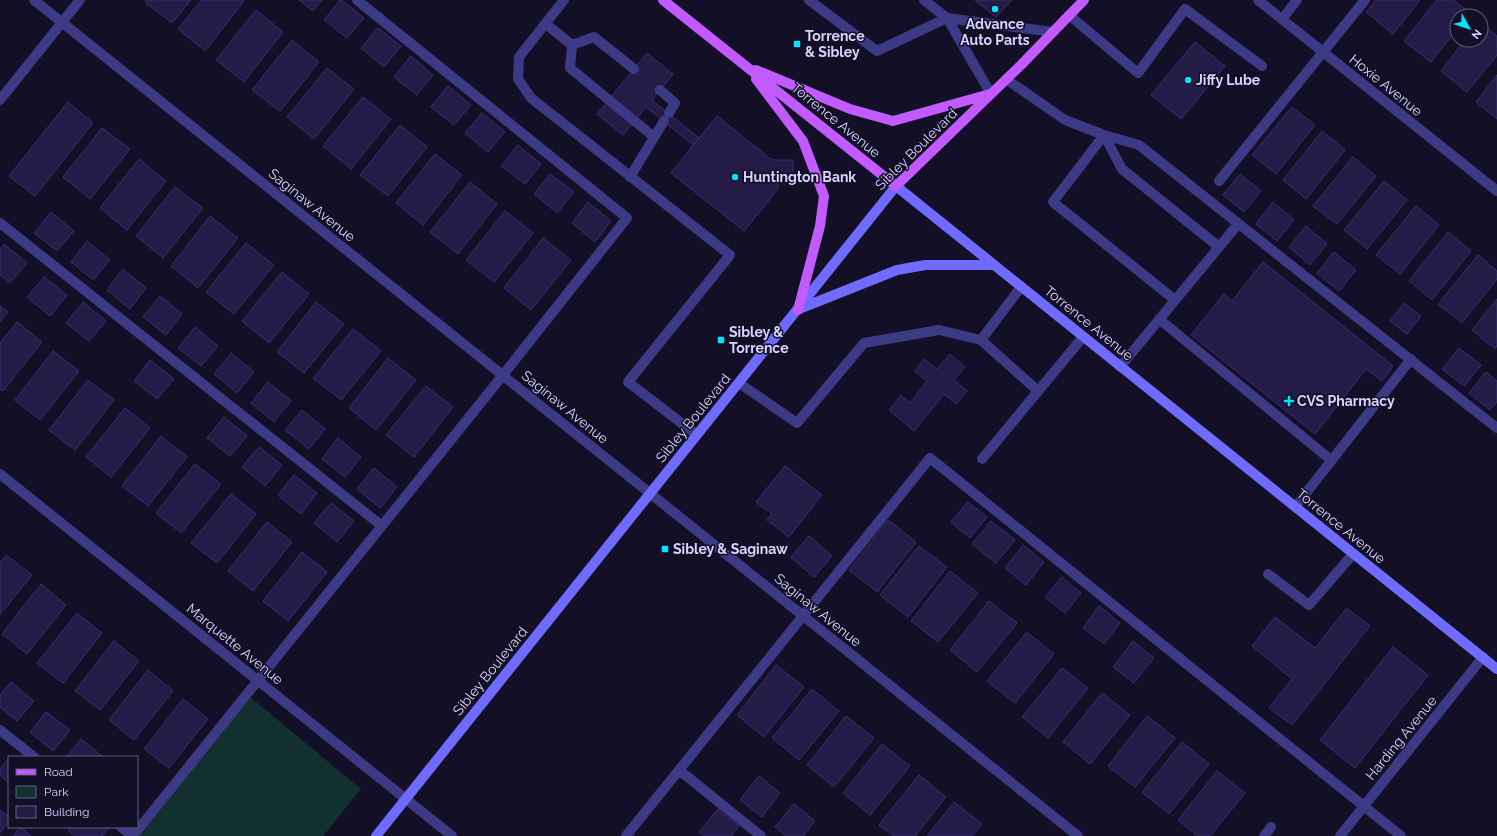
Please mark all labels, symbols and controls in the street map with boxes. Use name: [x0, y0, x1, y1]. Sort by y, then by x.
marker: Advance Auto Parts: [990, 4, 1000, 14]
north arrow: [1449, 8, 1489, 48]
place label: Advance Auto Parts: [960, 16, 1030, 48]
text: N: [1469, 27, 1484, 41]
place label: Torrence & Sibley: [805, 28, 865, 60]
marker: Torrence & Sibley: [792, 39, 802, 49]
street label: Hoxie Avenue: [1346, 51, 1426, 119]
place label: Jiffy Lube: [1196, 72, 1261, 88]
marker: Jiffy Lube: [1183, 75, 1193, 85]
street label: Torrence Avenue: [788, 79, 884, 161]
street label: Sibley Boulevard: [872, 105, 960, 193]
street label: Saginaw Avenue: [266, 165, 358, 245]
place label: Huntington Bank: [743, 169, 856, 185]
marker: Huntington Bank: [730, 172, 740, 182]
street label: Torrence Avenue: [1041, 282, 1137, 364]
place label: Sibley & Torrence: [729, 324, 789, 356]
marker: Sibley & Torrence: [716, 335, 726, 345]
street label: Saginaw Avenue: [519, 367, 611, 447]
street label: Sibley Boulevard: [653, 371, 733, 465]
place label: CVS Pharmacy: [1297, 393, 1395, 409]
marker: CVS Pharmacy: [1284, 396, 1294, 406]
street label: Torrence Avenue: [1293, 485, 1389, 567]
place label: Sibley & Saginaw: [673, 541, 788, 557]
marker: Sibley & Saginaw: [660, 544, 670, 554]
street label: Saginaw Avenue: [772, 570, 864, 650]
street label: Marquette Avenue: [184, 600, 286, 688]
street label: Sibley Boulevard: [450, 624, 530, 718]
street label: Harding Avenue: [1362, 693, 1440, 783]
legend: [8, 756, 138, 828]
text: Road: [44, 765, 73, 779]
text: Park: [44, 785, 69, 799]
text: Building: [44, 805, 90, 819]

